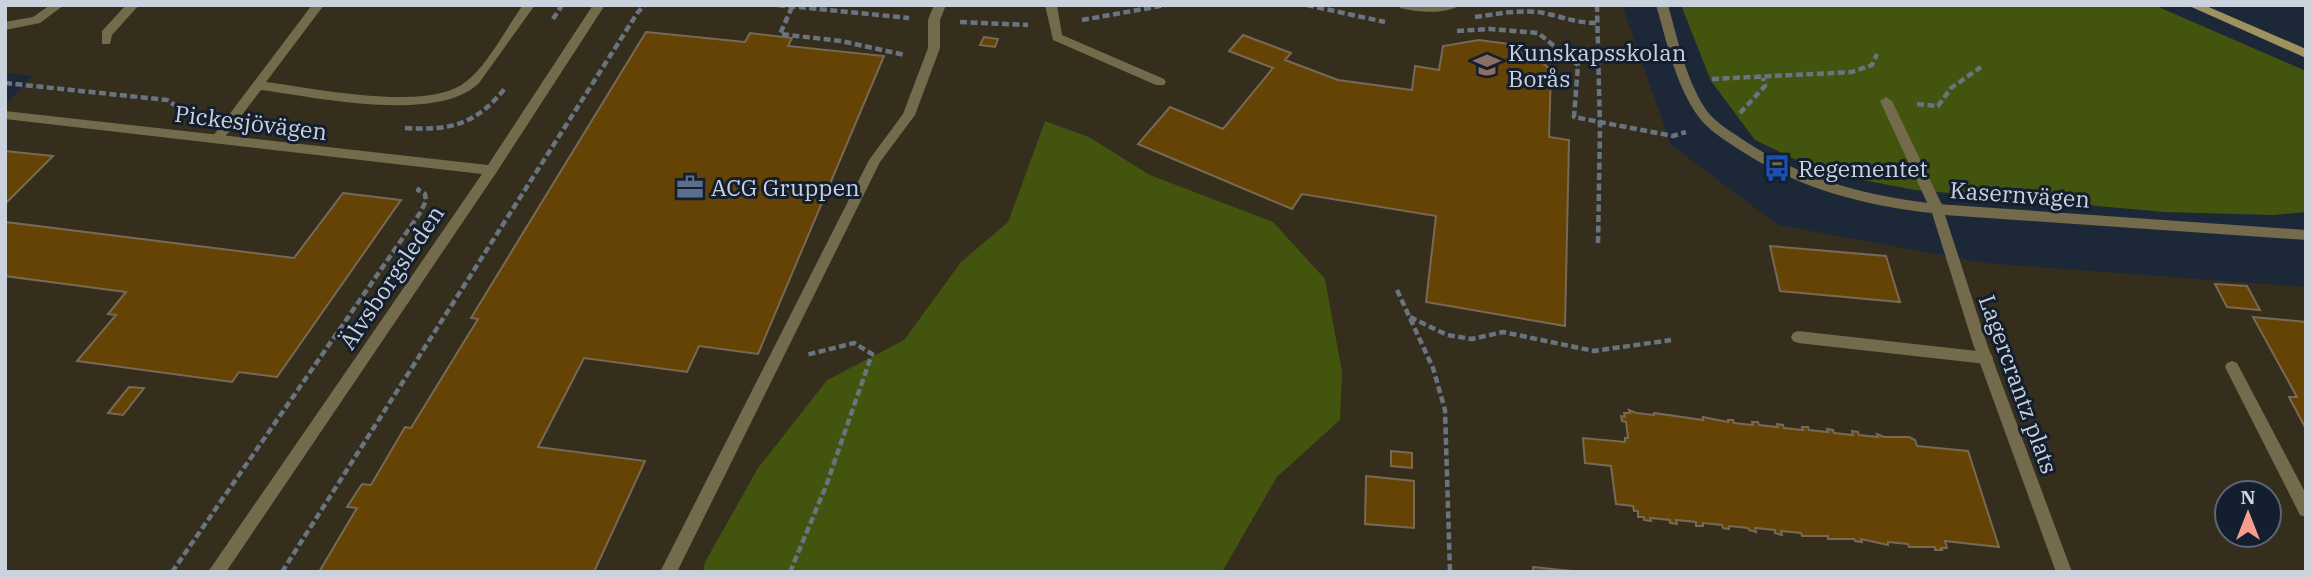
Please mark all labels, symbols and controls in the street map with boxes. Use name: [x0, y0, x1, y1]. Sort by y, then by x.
place label: Kunskapsskolan Borås: [1508, 37, 1686, 93]
school or university icon: Kunskapsskolan Borås: [1472, 50, 1502, 80]
street label: Pickesjövägen: [173, 98, 329, 146]
bus stop icon: Regementet: [1762, 153, 1792, 183]
place label: Regementet: [1798, 153, 1928, 183]
office icon: ACG Gruppen: [675, 172, 705, 202]
place label: ACG Gruppen: [711, 172, 860, 202]
street label: Kasernvägen: [1949, 174, 2091, 214]
street label: Älvsborgsleden: [332, 199, 450, 355]
street label: Lagercrantz plats: [1973, 290, 2065, 478]
north arrow: [2213, 479, 2283, 549]
text: N: [2240, 485, 2256, 509]

